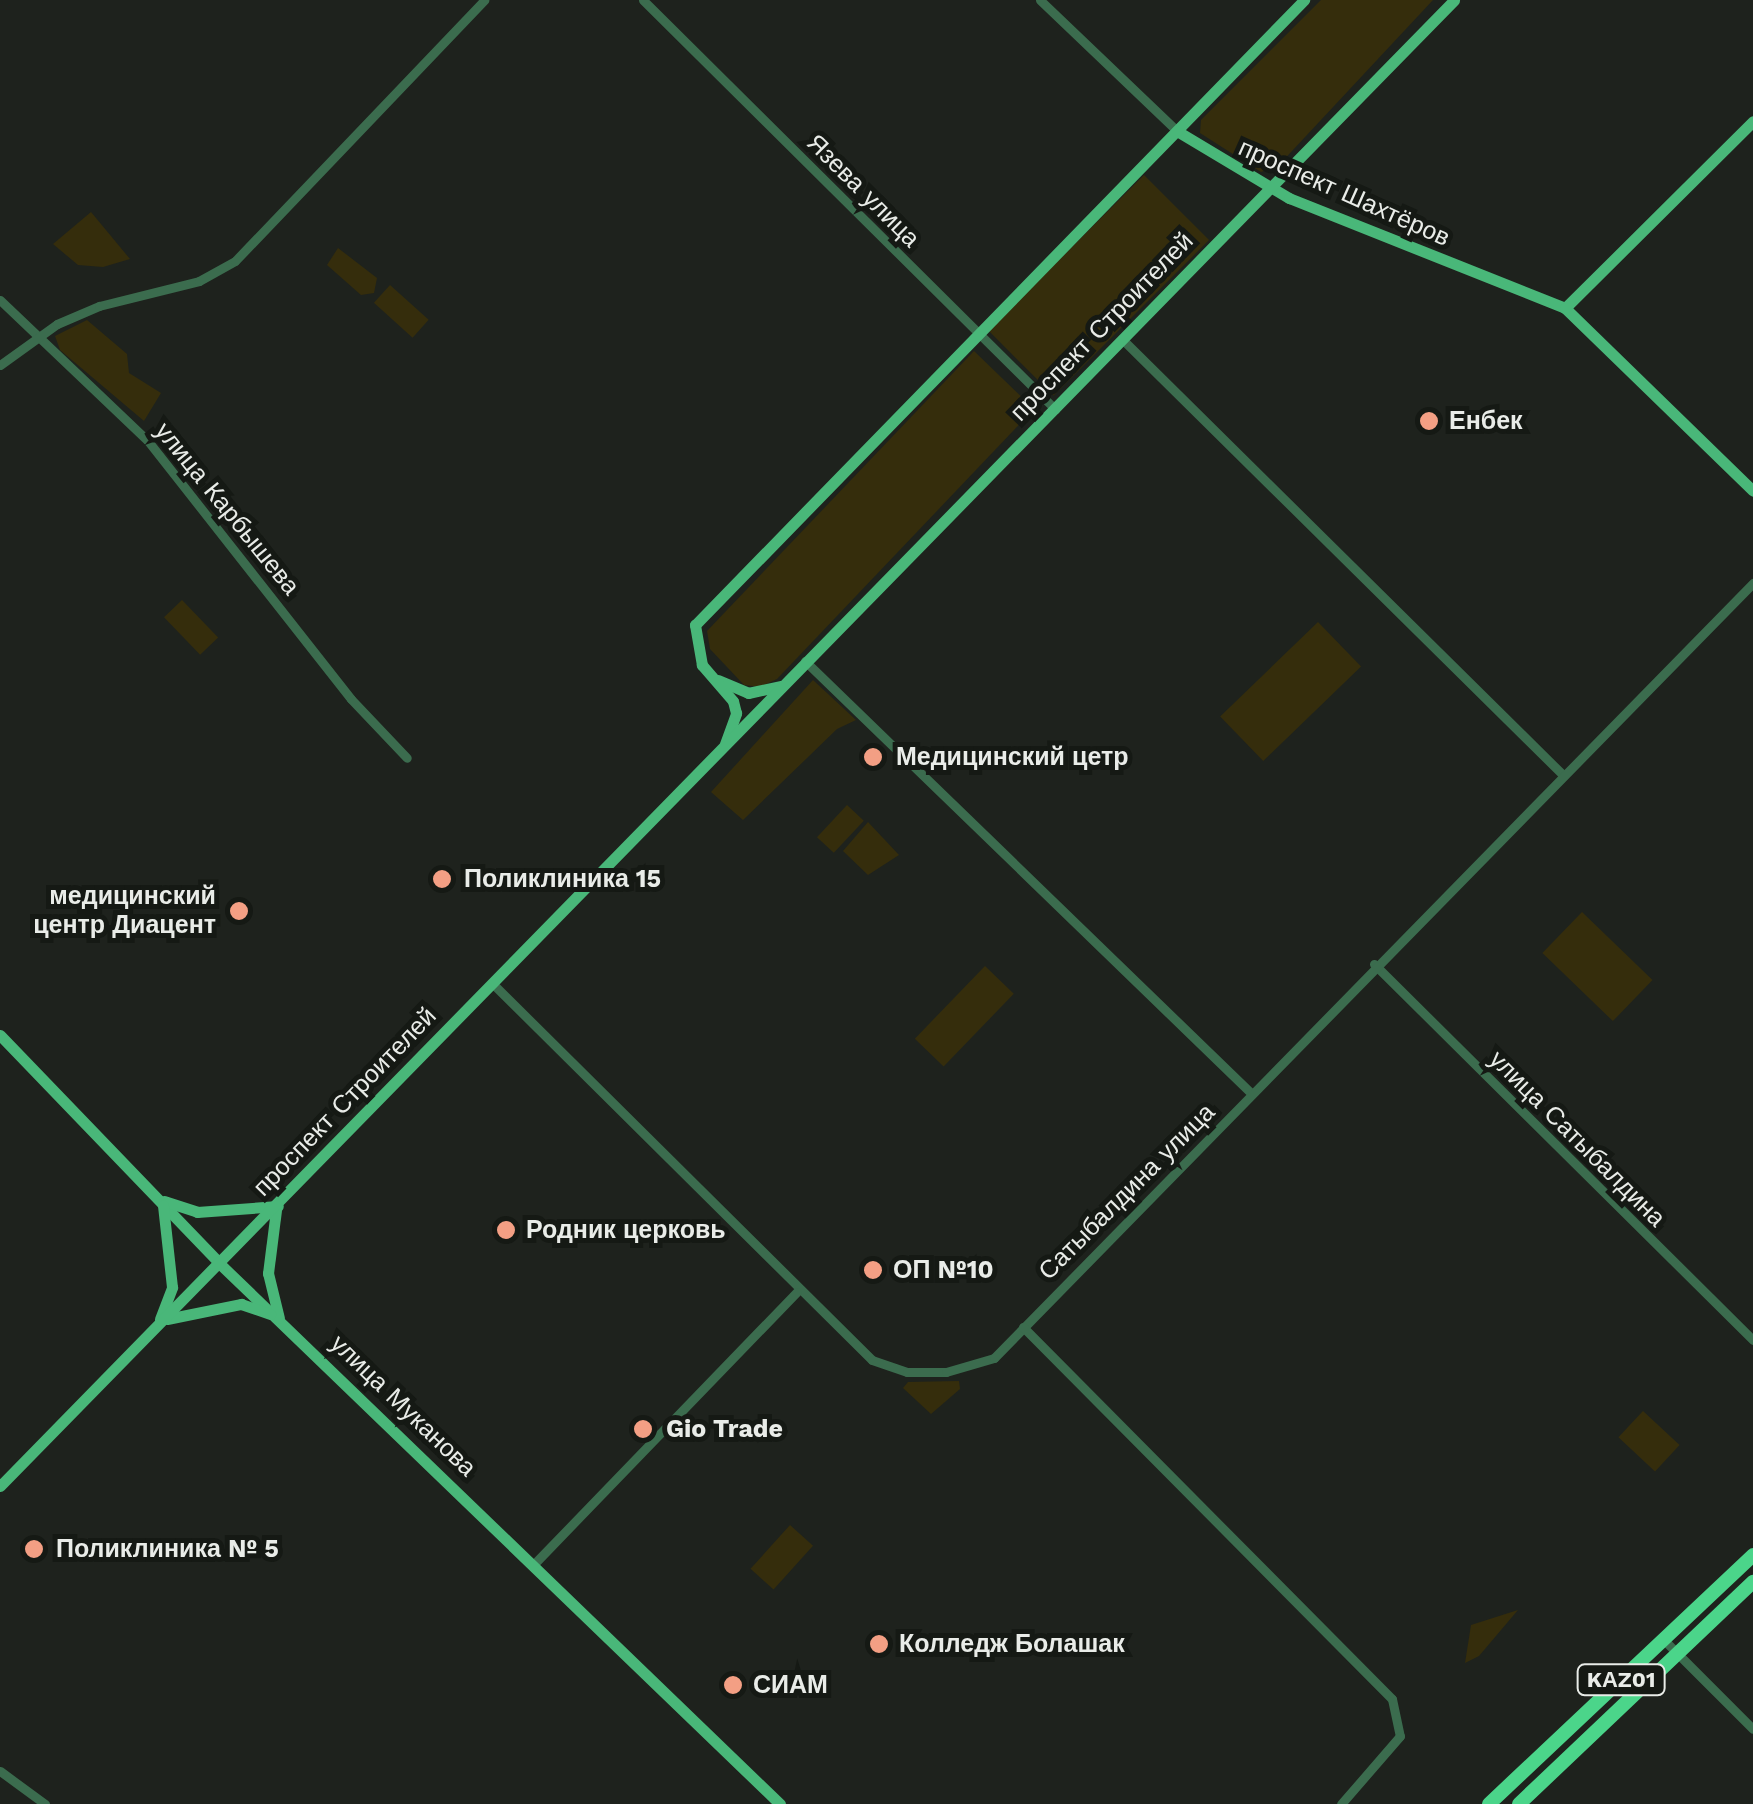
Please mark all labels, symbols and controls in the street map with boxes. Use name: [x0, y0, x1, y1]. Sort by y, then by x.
street label: Язева улица: [800, 128, 926, 254]
street label: проспект Шахтёров: [1234, 133, 1454, 253]
street label: проспект Строителей: [1004, 226, 1200, 428]
place label: Енбек: [1449, 406, 1523, 436]
marker: Енбек: [1418, 410, 1440, 432]
street label: улица Карбышева: [148, 417, 306, 601]
place label: Медицинский цетр: [896, 742, 1129, 772]
marker: Медицинский цетр: [860, 744, 886, 770]
place label: Поликлиника 15: [464, 864, 661, 894]
marker: Поликлиника 15: [429, 866, 455, 892]
place label: медицинский центр Диацент: [33, 882, 216, 941]
marker: медицинский центр Диацент: [226, 898, 252, 924]
street label: проспект Строителей: [247, 1001, 443, 1203]
street label: улица Сатыбалдина: [1483, 1045, 1671, 1233]
street label: Сатыбалдина улица: [1033, 1098, 1221, 1286]
place label: Родник церковь: [526, 1215, 726, 1245]
marker: Родник церковь: [495, 1219, 517, 1241]
place label: ОП №10: [893, 1255, 994, 1285]
marker: ОП №10: [862, 1259, 884, 1281]
street label: улица Муканова: [324, 1329, 482, 1483]
place label: Gio Trade: [666, 1414, 783, 1444]
marker: Gio Trade: [630, 1416, 656, 1442]
place label: Поликлиника № 5: [56, 1534, 279, 1564]
marker: Поликлиника № 5: [21, 1536, 47, 1562]
place label: Колледж Болашак: [899, 1629, 1125, 1659]
marker: Колледж Болашак: [868, 1633, 890, 1655]
road number: KАZ01: [1576, 1663, 1666, 1697]
place label: СИАМ: [753, 1670, 828, 1700]
marker: СИАМ: [722, 1674, 744, 1696]

